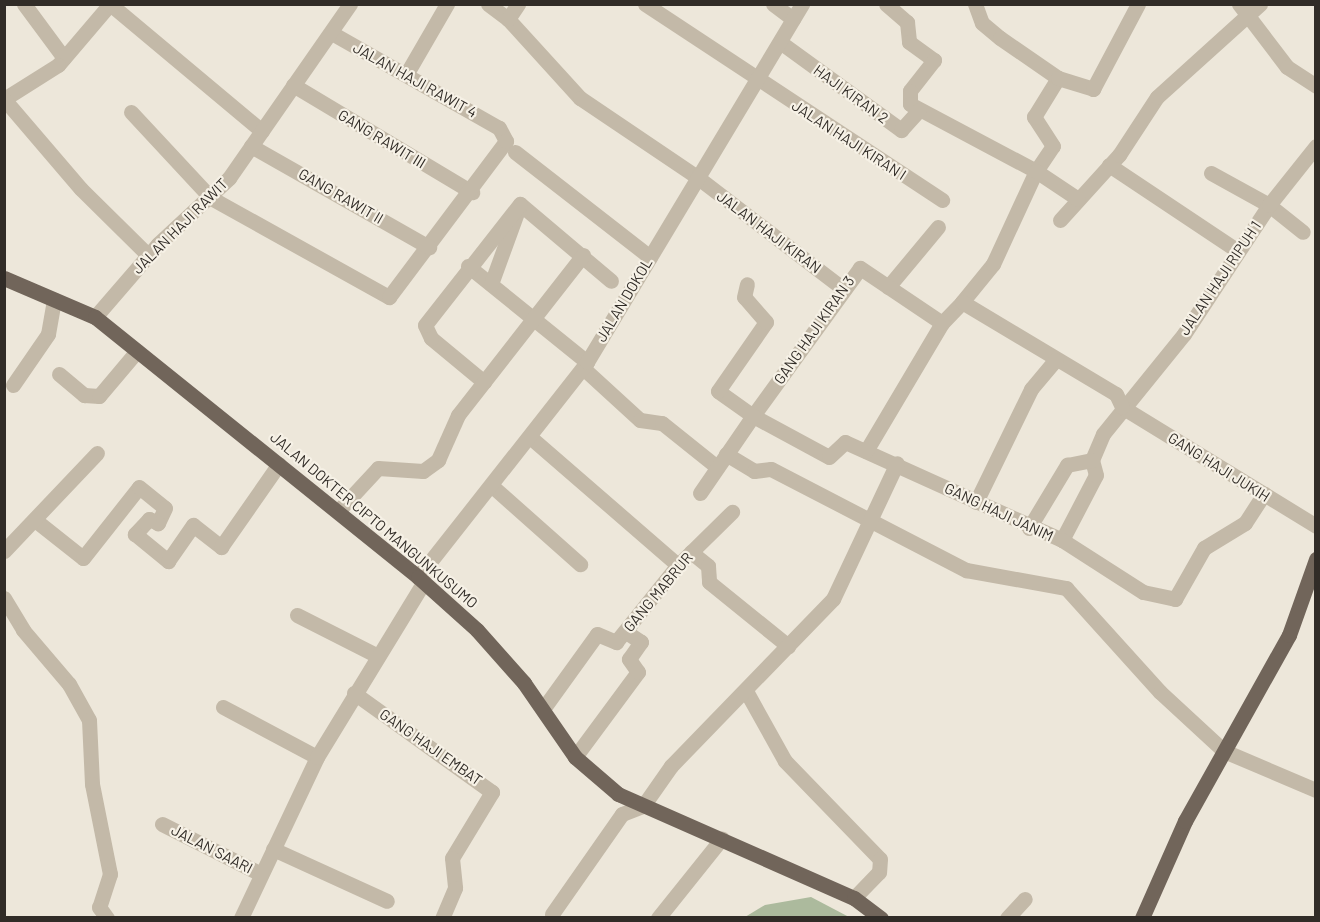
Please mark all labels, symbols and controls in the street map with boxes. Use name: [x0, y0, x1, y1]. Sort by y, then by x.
street label: JALAN HAJI RAWIT 4: [350, 38, 480, 122]
street label: HAJI KIRAN 2: [810, 61, 892, 127]
street label: JALAN HAJI KIRAN I: [788, 96, 910, 184]
street label: GANG RAWIT III: [335, 106, 429, 172]
street label: GANG RAWIT II: [295, 164, 387, 228]
street label: JALAN HAJI RAWIT: [129, 175, 231, 277]
street label: JALAN HAJI KIRAN: [713, 187, 825, 277]
street label: JALAN HAJI RIPUH 1: [1175, 218, 1265, 338]
street label: JALAN DOKOL: [592, 255, 656, 345]
street label: GANG HAJI KIRAN 3: [770, 272, 858, 388]
street label: JALAN DOKTER CIPTO MANGUNKUSUMO: [267, 428, 481, 612]
street label: GANG HAJI JUKIH: [1165, 428, 1273, 506]
street label: GANG HAJI JANIM: [942, 479, 1056, 545]
street label: GANG MABRUR: [620, 549, 696, 635]
street label: GANG HAJI EMBAT: [376, 705, 486, 789]
street label: JALAN SAARI: [168, 821, 256, 877]

